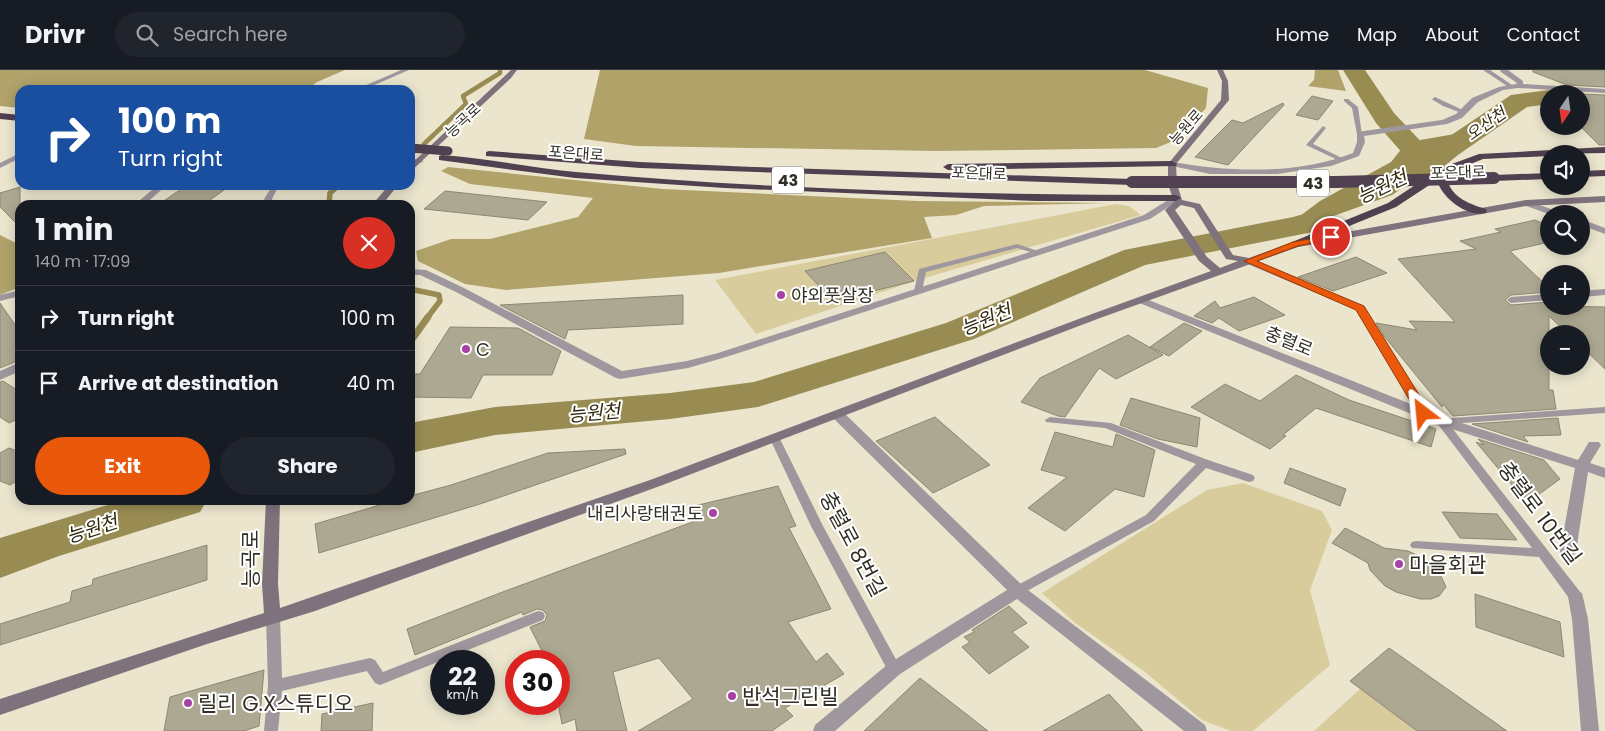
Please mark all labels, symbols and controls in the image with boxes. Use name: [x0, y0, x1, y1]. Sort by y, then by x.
search box: [115, 12, 465, 57]
text: Drivr: [25, 18, 85, 51]
icon: search: [133, 21, 161, 49]
text: Search here: [173, 21, 288, 48]
text: Home: [1275, 22, 1329, 47]
text: Map: [1357, 22, 1397, 47]
text: About: [1425, 22, 1479, 47]
text: Contact: [1507, 22, 1580, 47]
north arrow: [1540, 85, 1590, 135]
map controls: [1540, 85, 1590, 375]
text: 100 m: [118, 96, 221, 145]
street label: 능곡로: [441, 98, 485, 142]
water label: 오산천: [1461, 101, 1513, 146]
street label: 능원로: [1164, 104, 1208, 150]
icon: right: [35, 105, 100, 170]
street label: 포은대로: [548, 141, 604, 165]
text: Turn right: [118, 143, 223, 174]
button: sound: [1540, 145, 1590, 195]
street label: 포은대로: [1430, 161, 1486, 183]
street label: 포은대로: [951, 162, 1007, 184]
water label: 능원천: [1353, 163, 1413, 210]
road number: 43: [772, 166, 804, 194]
road number: 43: [1297, 170, 1329, 196]
button: search: [1540, 205, 1590, 255]
text: 1 min: [35, 208, 113, 251]
pin: [1310, 216, 1352, 258]
button: close: [343, 217, 395, 269]
icon: arrive: [1317, 223, 1345, 251]
text: 140 m · 17:09: [35, 250, 130, 273]
button: +: [1540, 265, 1590, 315]
place label: 야외풋살장: [791, 283, 874, 308]
marker: 야외풋살장: [775, 289, 787, 301]
water label: 능원천: [957, 297, 1017, 342]
icon: right: [35, 304, 63, 332]
text: Turn right: [78, 305, 174, 332]
text: 100 m: [340, 305, 395, 332]
street label: 충렬로: [1261, 320, 1317, 362]
button: −: [1540, 325, 1590, 375]
place label: C: [476, 337, 490, 362]
marker: C: [460, 343, 472, 355]
icon: arrive: [35, 369, 63, 397]
text: Arrive at destination: [78, 370, 279, 397]
text: 40 m: [346, 370, 395, 397]
position arrow: [1396, 386, 1448, 438]
water label: 능원천: [567, 397, 623, 429]
button: Exit: [35, 437, 210, 495]
button: Share: [220, 437, 395, 495]
street label: 충렬로 10번길: [1492, 456, 1588, 570]
street label: 충렬로 8번길: [813, 486, 893, 602]
place label: 내리사랑태권도: [587, 501, 703, 526]
marker: 내리사랑태권도: [707, 507, 719, 519]
water label: 능원천: [63, 508, 123, 550]
street label: 능곡로: [236, 530, 265, 588]
place label: 마을회관: [1409, 550, 1486, 579]
marker: 마을회관: [1393, 558, 1405, 570]
speed limit sign: 30: [505, 650, 570, 715]
text: 22: [448, 659, 477, 694]
place label: 반석그린빌: [742, 682, 839, 711]
text: km/h: [447, 686, 478, 703]
place label: 릴리 G.X스튜디오: [198, 689, 353, 718]
marker: 반석그린빌: [726, 690, 738, 702]
marker: 릴리 G.X스튜디오: [182, 697, 194, 709]

